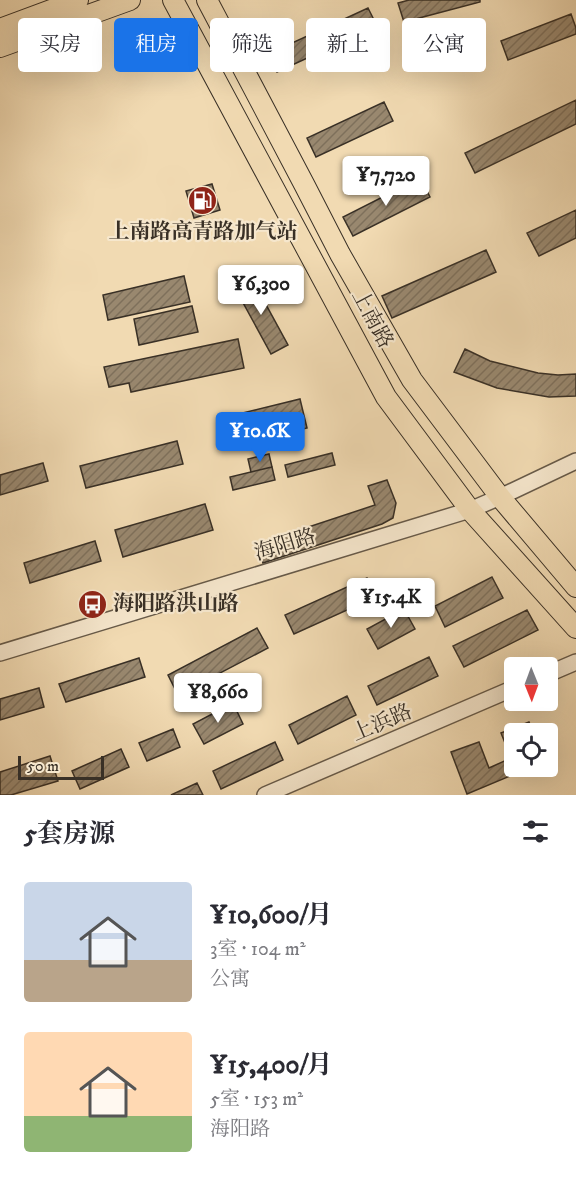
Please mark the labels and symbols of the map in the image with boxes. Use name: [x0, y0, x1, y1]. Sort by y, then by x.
pin: ¥7,720: [337, 156, 435, 207]
fuel station icon: 上南路高青路加气站: [187, 185, 219, 217]
place label: 上南路高青路加气站: [109, 219, 298, 245]
pin: ¥6,300: [212, 265, 310, 316]
street label: 上南路: [346, 285, 398, 353]
pin: ¥10.6K: [211, 412, 309, 463]
street label: 海阳路: [251, 523, 319, 567]
pin: ¥15.4K: [342, 578, 440, 629]
bus stop icon: 海阳路洪山路: [76, 588, 108, 620]
place label: 海阳路洪山路: [113, 591, 239, 617]
north arrow: [504, 657, 558, 711]
pin: ¥8,660: [169, 673, 267, 724]
street label: 上浜路: [348, 699, 416, 747]
scale bar: [18, 753, 104, 780]

